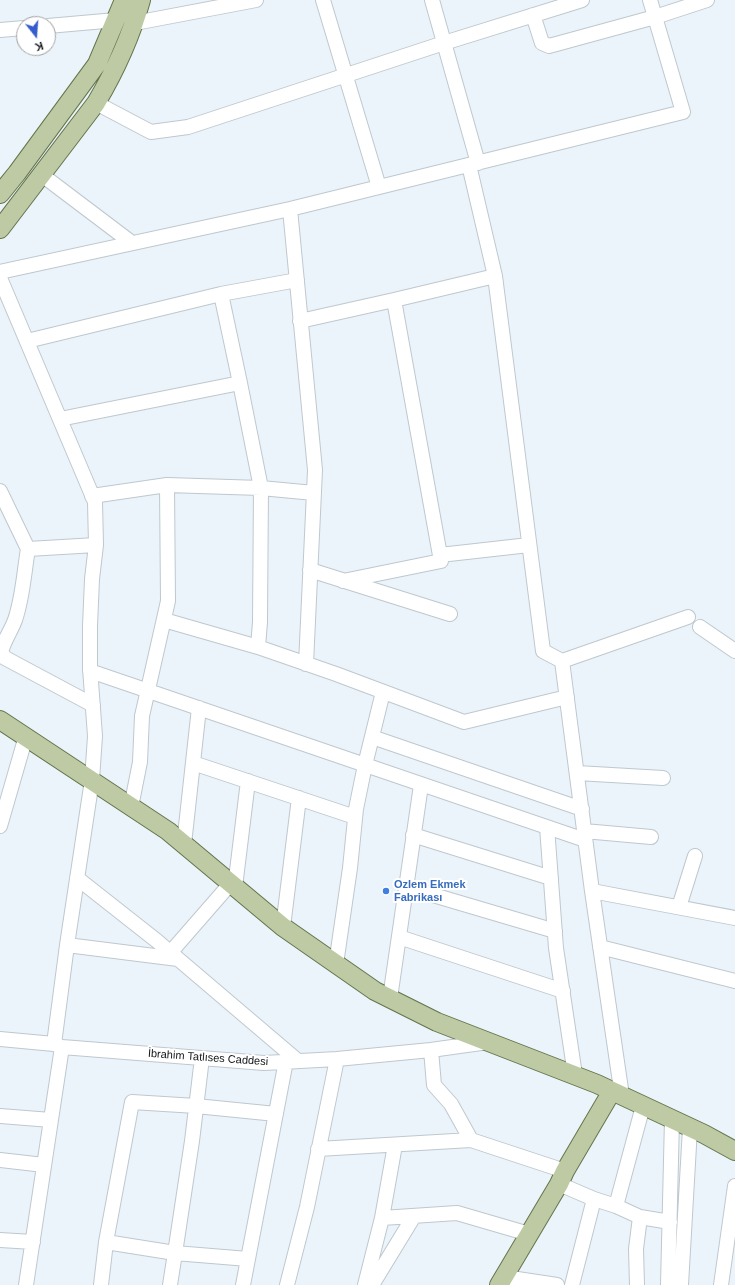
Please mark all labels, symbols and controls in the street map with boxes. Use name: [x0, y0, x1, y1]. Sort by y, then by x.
north arrow: [16, 16, 56, 56]
text: K: [34, 40, 45, 53]
place label: Ozlem Ekmek Fabrikası: [394, 878, 466, 904]
marker: Ozlem Ekmek Fabrikası: [381, 886, 391, 896]
street label: İbrahim Tatlıses Caddesi: [147, 1047, 269, 1069]

